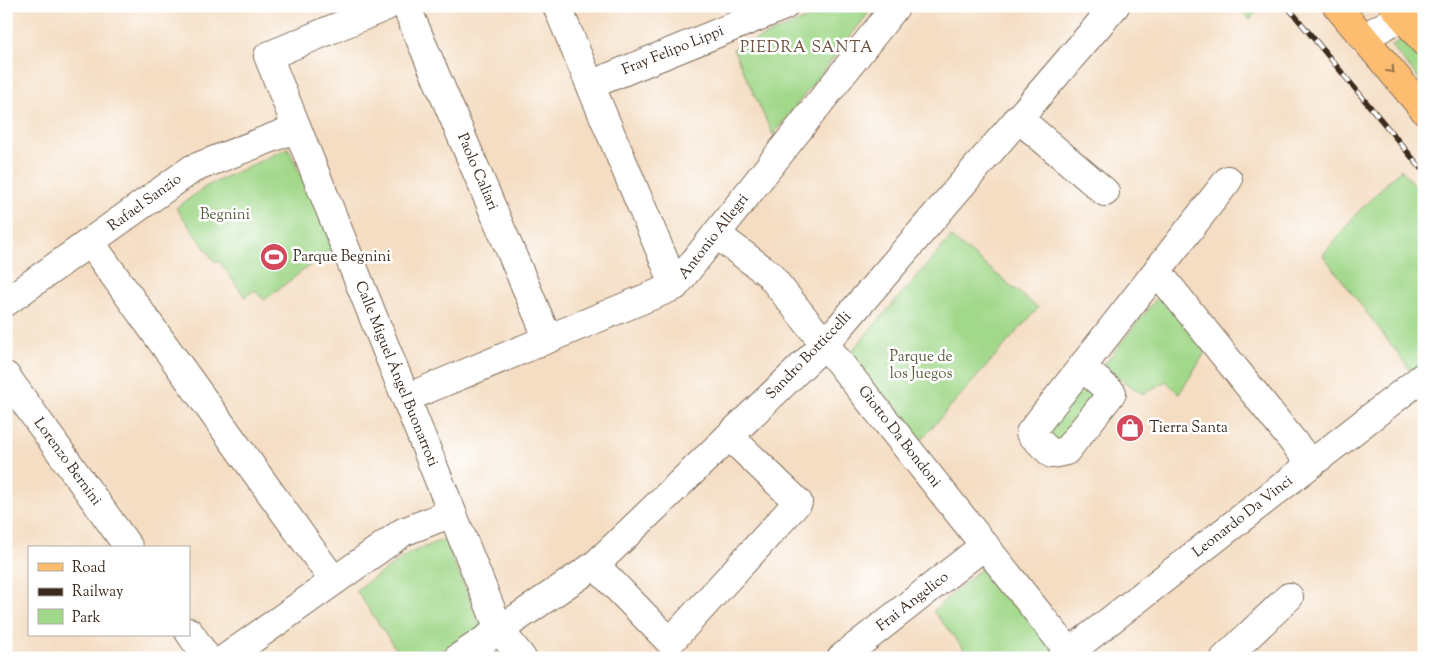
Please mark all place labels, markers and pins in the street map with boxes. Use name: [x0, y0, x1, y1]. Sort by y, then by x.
sports icon: Parque Begnini: [259, 242, 289, 272]
place label: Parque Begnini: [293, 247, 391, 268]
shop icon: Tierra Santa: [1115, 413, 1145, 443]
place label: Tierra Santa: [1149, 418, 1228, 439]

